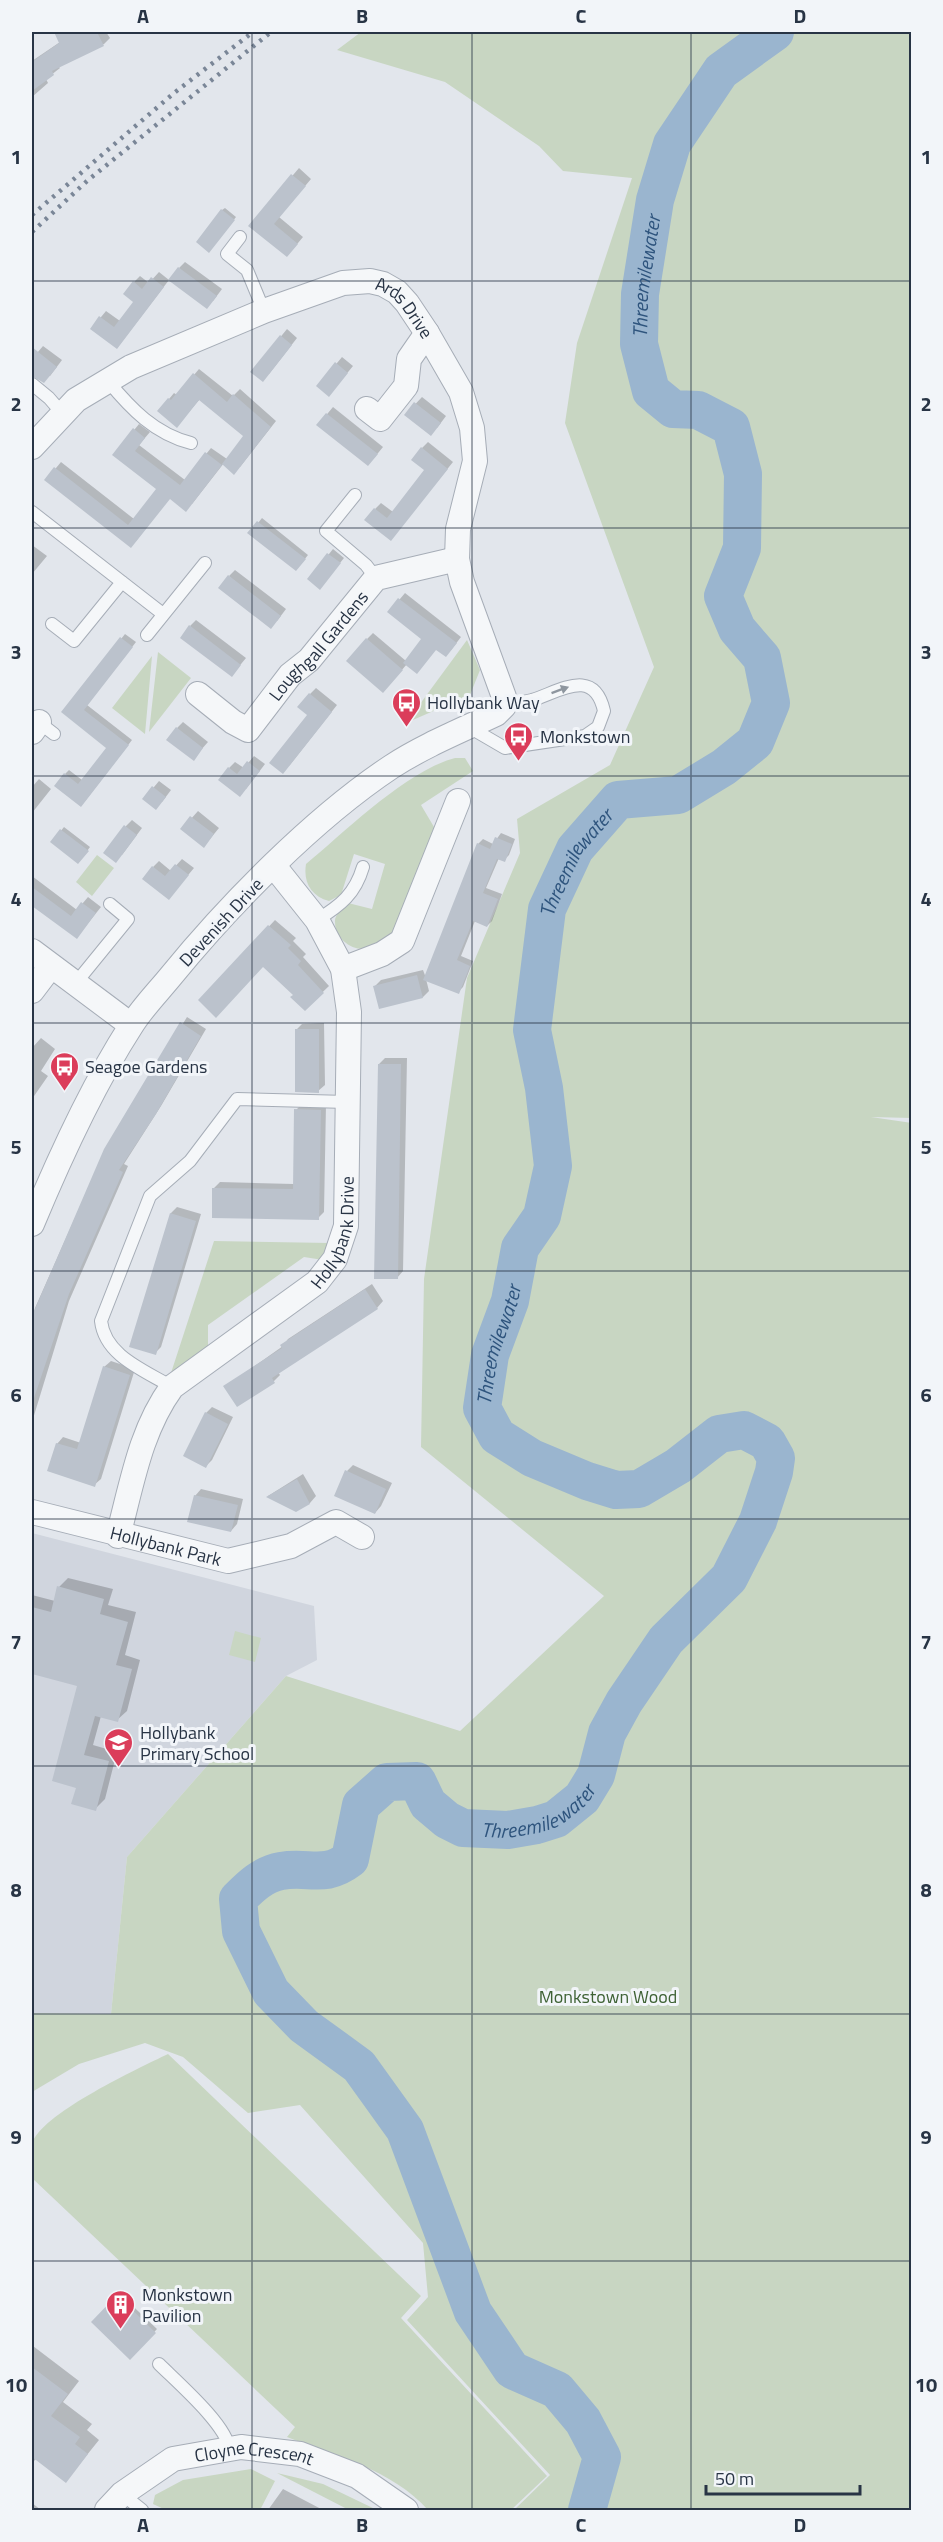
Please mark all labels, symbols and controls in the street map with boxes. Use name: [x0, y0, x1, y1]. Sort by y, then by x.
text: A: [137, 0, 149, 31]
text: B: [356, 0, 368, 31]
text: C: [576, 0, 587, 31]
text: D: [794, 0, 806, 31]
text: 1: [10, 141, 22, 172]
text: 1: [920, 141, 932, 172]
water label: Threemilewater: [624, 210, 668, 338]
street label: Ards Drive: [373, 269, 440, 344]
text: 2: [10, 388, 22, 419]
text: 2: [920, 388, 932, 419]
street label: Loughgall Gardens: [262, 584, 374, 706]
text: 3: [10, 636, 22, 667]
text: 3: [920, 636, 932, 667]
one-way arrow: [551, 684, 569, 694]
bus stop icon: Hollybank Way: [390, 686, 422, 728]
place label: Hollybank Way: [427, 689, 540, 716]
bus stop icon: Monkstown: [503, 720, 535, 762]
place label: Monkstown: [540, 723, 630, 750]
water label: Threemilewater: [531, 799, 622, 918]
street label: Devenish Drive: [173, 871, 269, 973]
text: 4: [10, 883, 22, 914]
text: 4: [920, 883, 932, 914]
bus stop icon: Seagoe Gardens: [48, 1050, 80, 1092]
place label: Seagoe Gardens: [85, 1053, 207, 1080]
text: 5: [10, 1131, 22, 1162]
text: 5: [920, 1131, 932, 1162]
street label: Hollybank Drive: [303, 1176, 360, 1294]
water label: Threemilewater: [467, 1280, 529, 1407]
text: 6: [10, 1379, 22, 1410]
text: 6: [920, 1379, 932, 1410]
street label: Hollybank Park: [107, 1519, 225, 1572]
text: 7: [10, 1626, 22, 1657]
text: 7: [920, 1626, 932, 1657]
place label: Hollybank Primary School: [140, 1719, 254, 1767]
school or university icon: Hollybank Primary School: [103, 1726, 135, 1768]
water label: Threemilewater: [481, 1776, 604, 1846]
text: 8: [10, 1874, 22, 1905]
text: 8: [920, 1874, 932, 1905]
park label: Monkstown Wood: [539, 1983, 677, 2010]
text: 9: [10, 2121, 22, 2152]
text: 9: [920, 2121, 932, 2152]
place label: Monkstown Pavilion: [142, 2281, 232, 2329]
building icon: Monkstown Pavilion: [105, 2288, 137, 2330]
text: 10: [5, 2369, 27, 2400]
text: 10: [915, 2369, 937, 2400]
street label: Cloyne Crescent: [192, 2433, 319, 2472]
scale bar: [706, 2458, 860, 2496]
text: 50 m: [715, 2465, 754, 2492]
text: A: [137, 2509, 149, 2540]
text: B: [356, 2509, 368, 2540]
text: C: [576, 2509, 587, 2540]
text: D: [794, 2509, 806, 2540]

